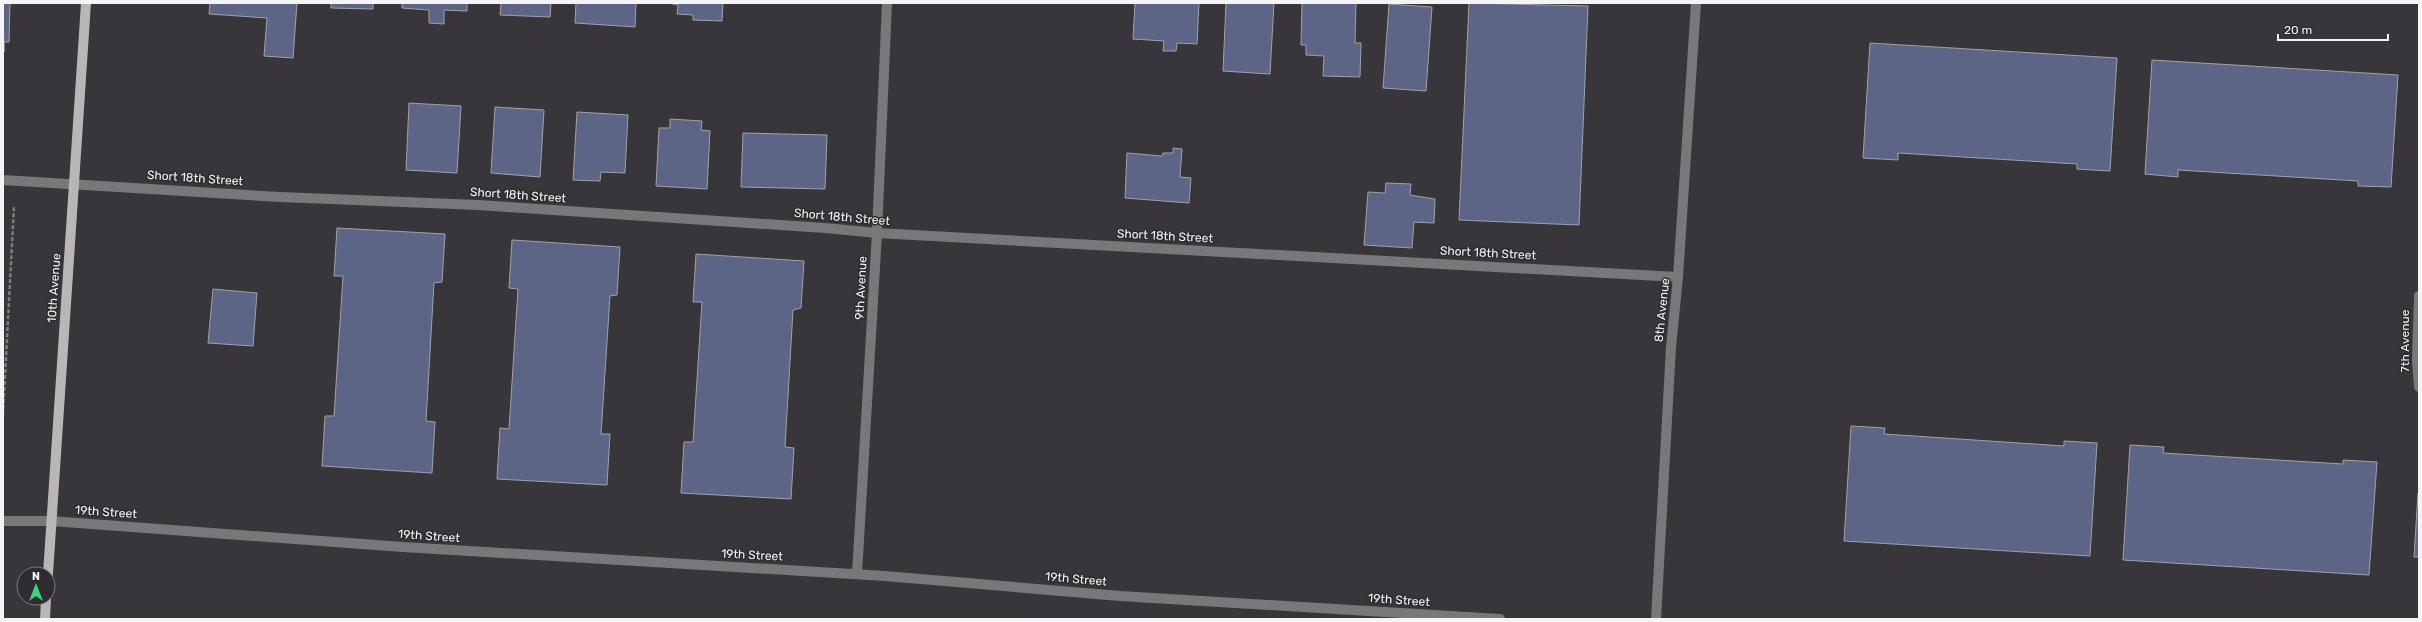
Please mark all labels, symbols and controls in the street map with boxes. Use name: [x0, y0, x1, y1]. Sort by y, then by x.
scale bar: [2278, 16, 2388, 42]
text: 20 m: [2284, 23, 2312, 37]
street label: Short 18th Street: [146, 168, 244, 188]
street label: Short 18th Street: [469, 185, 567, 205]
street label: Short 18th Street: [793, 206, 891, 228]
street label: Short 18th Street: [1117, 226, 1214, 246]
street label: Short 18th Street: [1440, 243, 1537, 263]
street label: 10th Avenue: [45, 253, 63, 323]
street label: 9th Avenue: [852, 256, 870, 320]
street label: 8th Avenue: [1652, 277, 1672, 343]
street label: 7th Avenue: [2398, 309, 2412, 372]
street label: 19th Street: [75, 503, 138, 521]
street label: 19th Street: [398, 527, 461, 545]
street label: 19th Street: [721, 546, 784, 564]
north arrow: [16, 566, 56, 606]
street label: 19th Street: [1045, 569, 1108, 589]
text: N: [32, 570, 40, 583]
street label: 19th Street: [1368, 591, 1431, 609]

